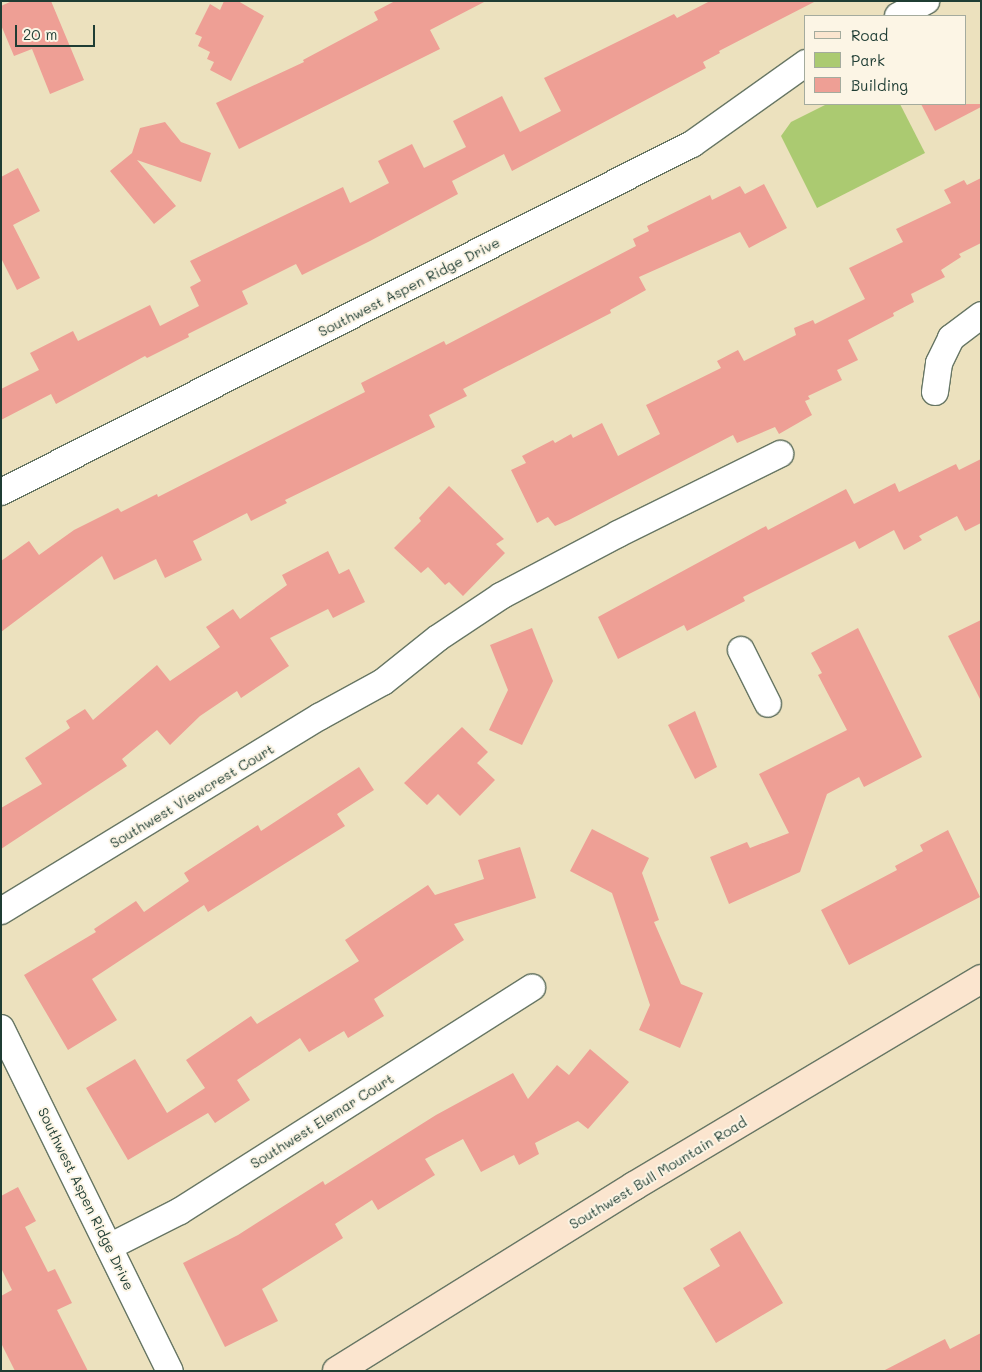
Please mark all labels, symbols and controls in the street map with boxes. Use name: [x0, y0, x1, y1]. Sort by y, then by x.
scale bar: [18, 15, 98, 47]
legend: [804, 15, 967, 105]
text: 20 m: [23, 24, 57, 44]
text: Road: [851, 25, 888, 45]
text: Park: [851, 50, 885, 70]
text: Building: [851, 75, 908, 95]
street label: Southwest Aspen Ridge Drive: [316, 234, 502, 340]
street label: Southwest Viewcrest Court: [107, 740, 277, 852]
street label: Southwest Elemar Court: [247, 1070, 397, 1172]
street label: Southwest Aspen Ridge Drive: [34, 1105, 138, 1293]
street label: Southwest Bull Mountain Road: [566, 1113, 750, 1233]

